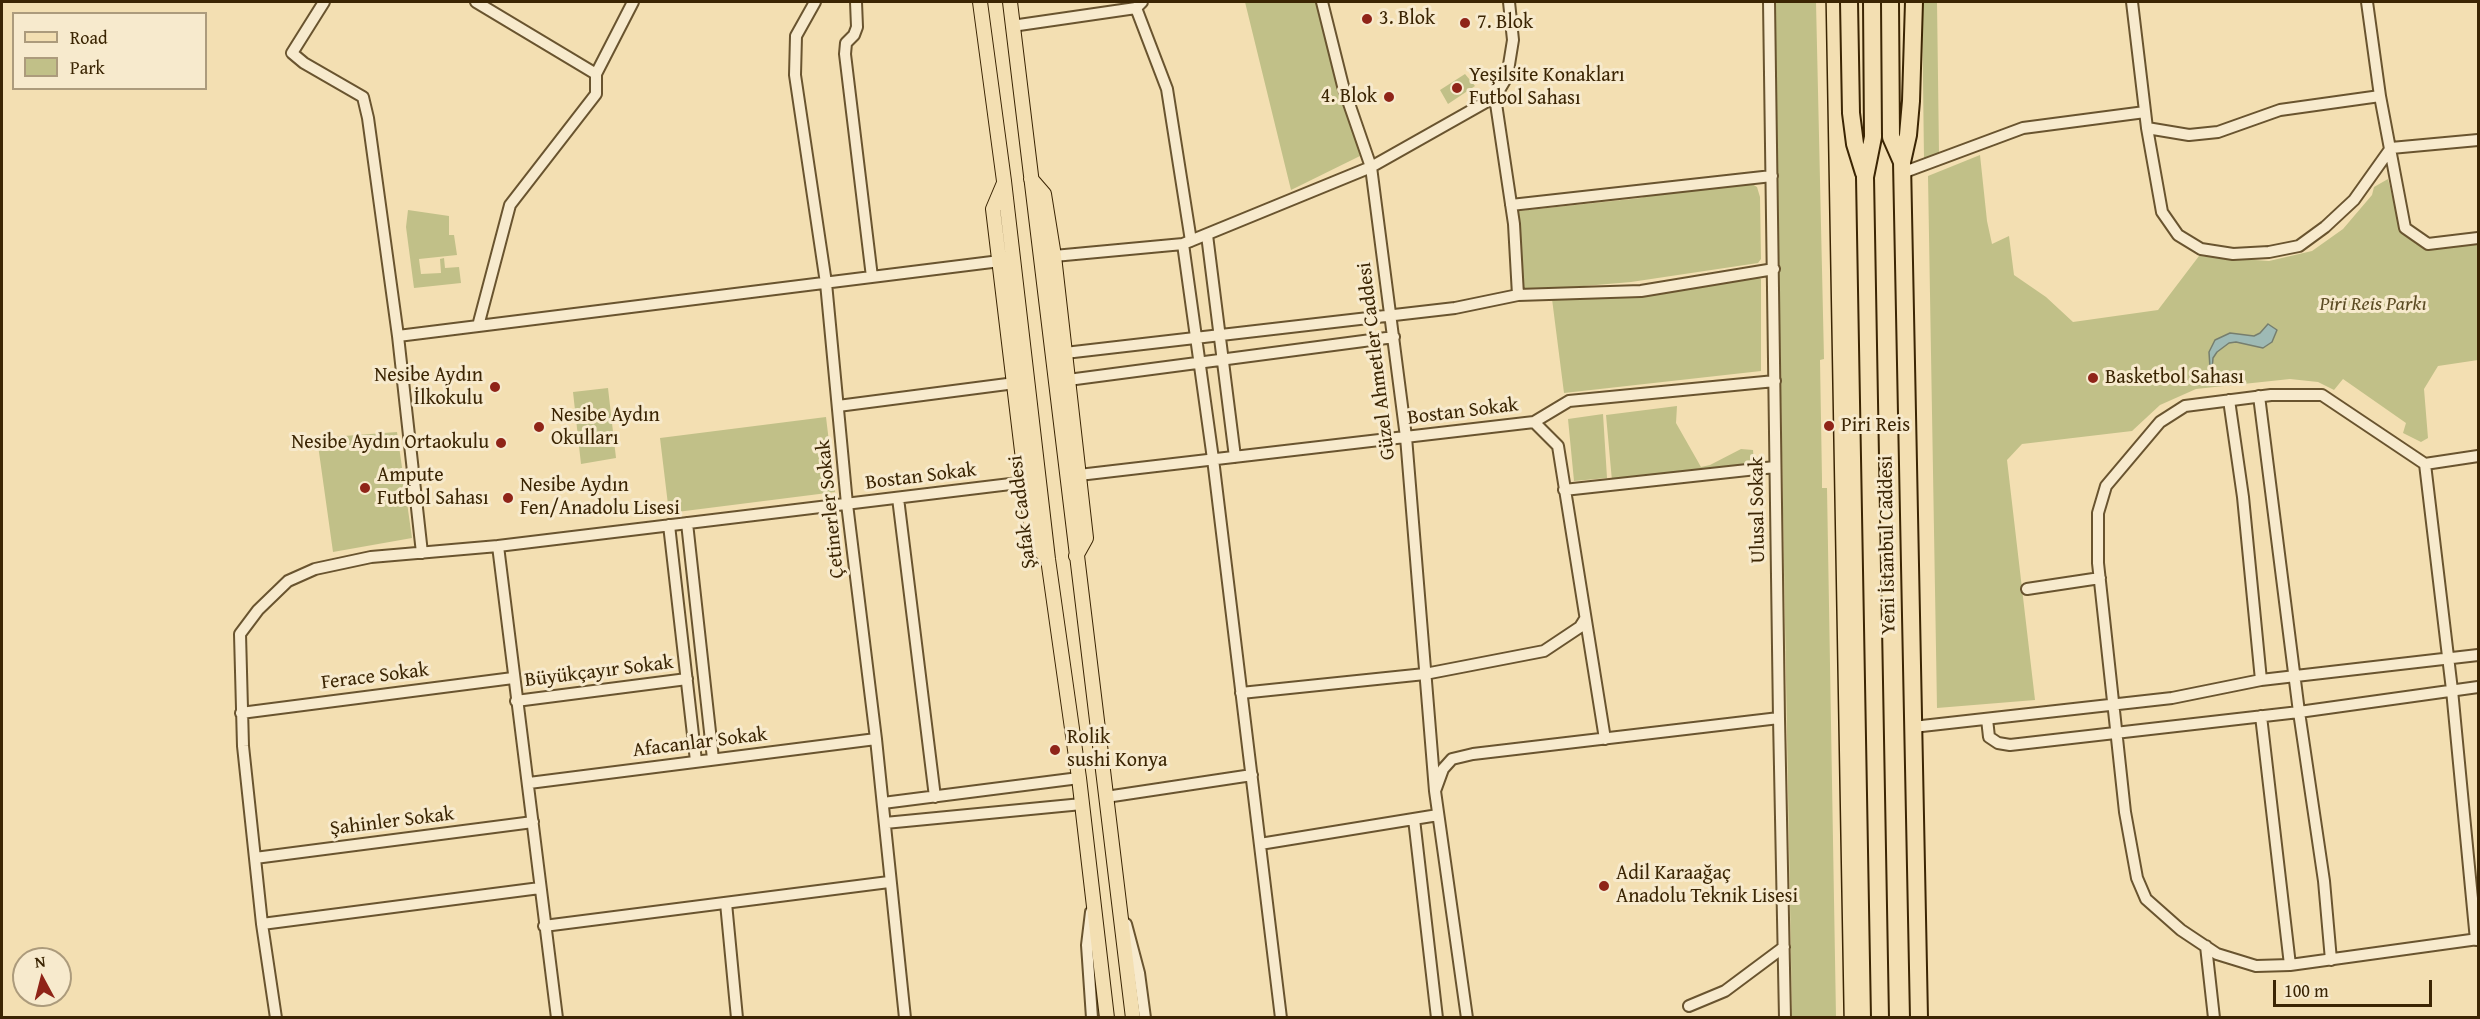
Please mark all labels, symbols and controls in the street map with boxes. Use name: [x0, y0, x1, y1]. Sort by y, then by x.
place label: 3. Blok: [1379, 7, 1435, 31]
place label: 7. Blok: [1477, 11, 1533, 35]
legend: [12, 12, 207, 90]
marker: 3. Blok: [1360, 12, 1374, 26]
marker: 7. Blok: [1458, 16, 1472, 30]
text: Road: [70, 24, 108, 51]
text: Park: [70, 54, 105, 81]
place label: Yeşilsite Konakları Futbol Sahası: [1469, 64, 1625, 111]
marker: Yeşilsite Konakları Futbol Sahası: [1450, 81, 1464, 95]
place label: 4. Blok: [1321, 85, 1377, 109]
marker: 4. Blok: [1382, 90, 1396, 104]
street label: Güzel Ahmetler Caddesi: [1353, 261, 1401, 461]
park label: Piri Reis Parkı: [2319, 293, 2427, 317]
place label: Nesibe Aydın İlkokulu: [374, 364, 483, 411]
place label: Basketbol Sahası: [2105, 366, 2244, 390]
marker: Basketbol Sahası: [2086, 371, 2100, 385]
marker: Nesibe Aydın İlkokulu: [488, 380, 502, 394]
street label: Bostan Sokak: [1406, 393, 1520, 431]
place label: Nesibe Aydın Okulları: [551, 404, 660, 451]
place label: Piri Reis: [1841, 414, 1910, 438]
marker: Piri Reis: [1822, 419, 1836, 433]
marker: Nesibe Aydın Okulları: [532, 420, 546, 434]
place label: Nesibe Aydın Ortaokulu: [291, 431, 489, 455]
marker: Nesibe Aydın Ortaokulu: [494, 436, 508, 450]
street label: Çetinerler Sokak: [812, 439, 850, 579]
street label: Şafak Caddesi: [1004, 454, 1042, 570]
street label: Yeni İstanbul Caddesi: [1874, 455, 1902, 635]
street label: Ulusal Sokak: [1745, 456, 1771, 564]
street label: Bostan Sokak: [864, 458, 978, 496]
place label: Ampute Futbol Sahası: [377, 464, 489, 511]
place label: Nesibe Aydın Fen/Anadolu Lisesi: [520, 474, 680, 521]
marker: Ampute Futbol Sahası: [358, 481, 372, 495]
marker: Nesibe Aydın Fen/Anadolu Lisesi: [501, 491, 515, 505]
street label: Büyükçayır Sokak: [523, 651, 675, 693]
street label: Ferace Sokak: [320, 658, 430, 696]
street label: Afacanlar Sokak: [632, 723, 768, 763]
place label: Rolik sushi Konya: [1067, 726, 1167, 773]
marker: Rolik sushi Konya: [1048, 743, 1062, 757]
street label: Şahinler Sokak: [329, 802, 455, 842]
place label: Adil Karaağaç Anadolu Teknik Lisesi: [1616, 862, 1798, 909]
marker: Adil Karaağaç Anadolu Teknik Lisesi: [1597, 879, 1611, 893]
north arrow: [12, 947, 72, 1007]
text: N: [33, 949, 47, 974]
scale bar: [2276, 968, 2435, 1006]
text: 100 m: [2284, 977, 2329, 1004]

